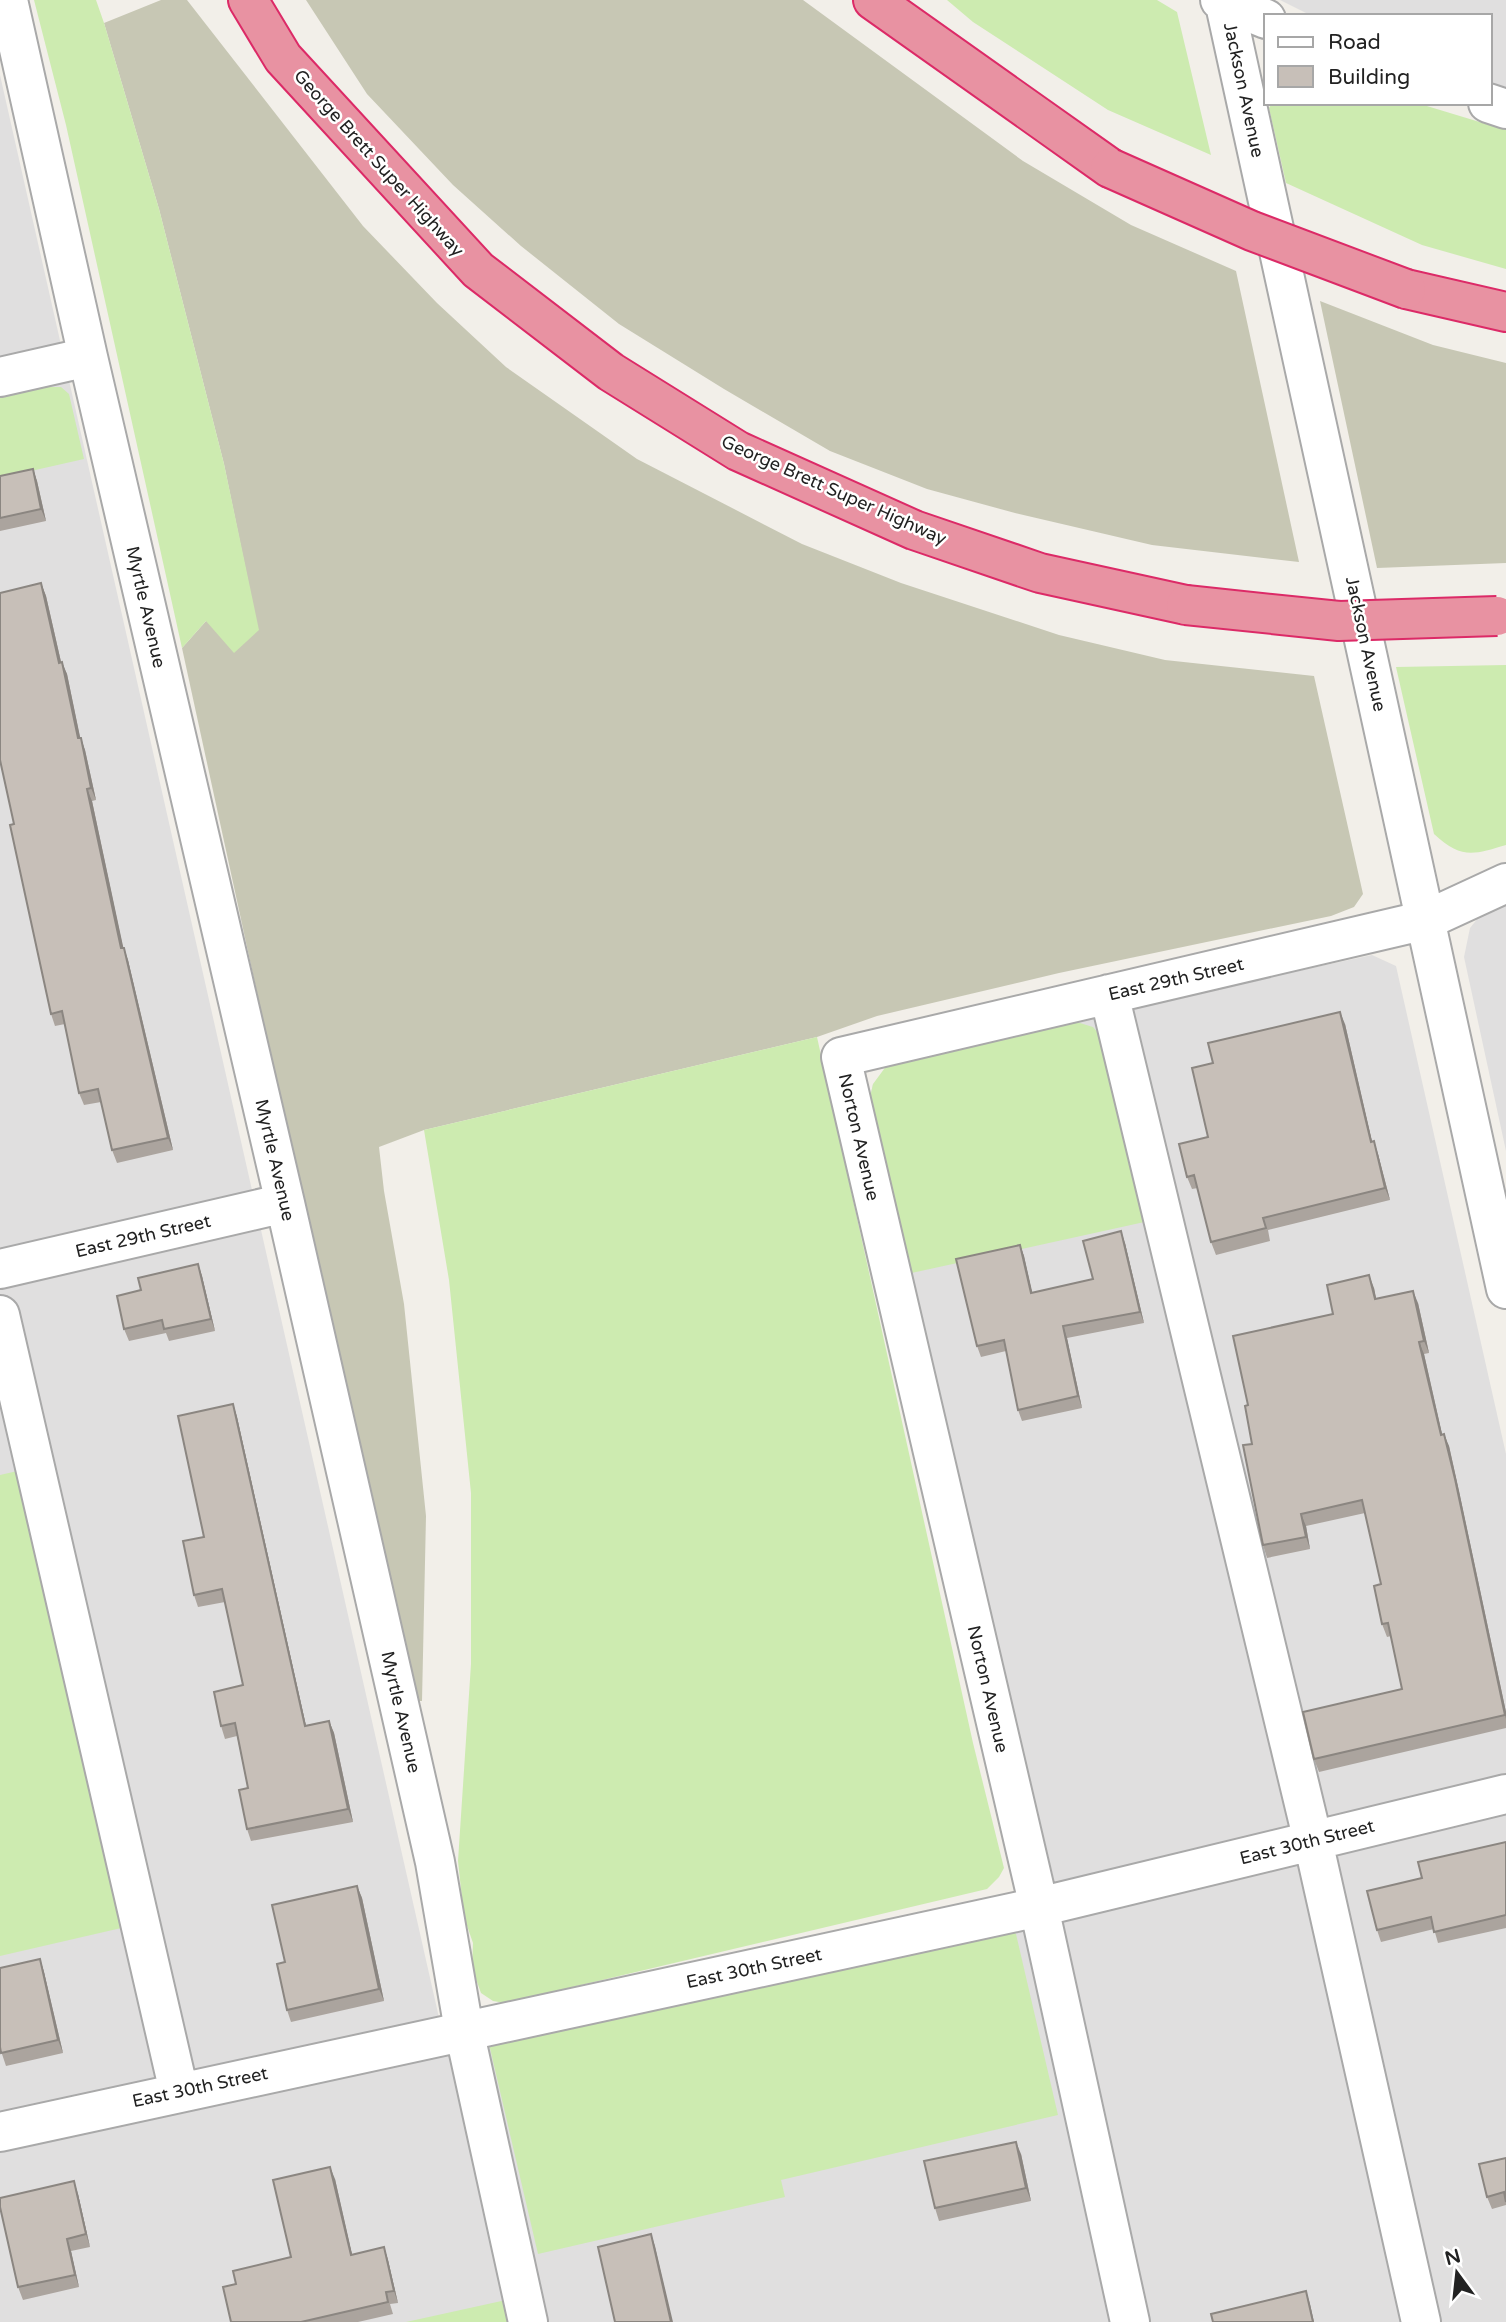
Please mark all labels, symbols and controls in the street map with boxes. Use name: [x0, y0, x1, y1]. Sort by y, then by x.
legend: [1264, 14, 1492, 105]
street label: Jackson Avenue: [1219, 20, 1269, 160]
text: Road: [1328, 30, 1381, 55]
street label: George Brett Super Highway: [289, 65, 469, 261]
text: Building: [1328, 65, 1410, 90]
street label: George Brett Super Highway: [718, 430, 950, 550]
street label: Myrtle Avenue: [121, 544, 171, 670]
street label: Jackson Avenue: [1341, 574, 1391, 714]
street label: East 29th Street: [1106, 953, 1246, 1005]
street label: Norton Avenue: [834, 1071, 884, 1203]
street label: Myrtle Avenue: [250, 1097, 300, 1223]
street label: East 29th Street: [73, 1210, 213, 1262]
street label: Norton Avenue: [963, 1623, 1013, 1755]
street label: Myrtle Avenue: [376, 1649, 426, 1775]
street label: East 30th Street: [1237, 1815, 1377, 1869]
street label: East 30th Street: [684, 1943, 824, 1993]
street label: East 30th Street: [130, 2062, 270, 2112]
north arrow: [1422, 2238, 1492, 2308]
text: N: [1443, 2245, 1463, 2270]

